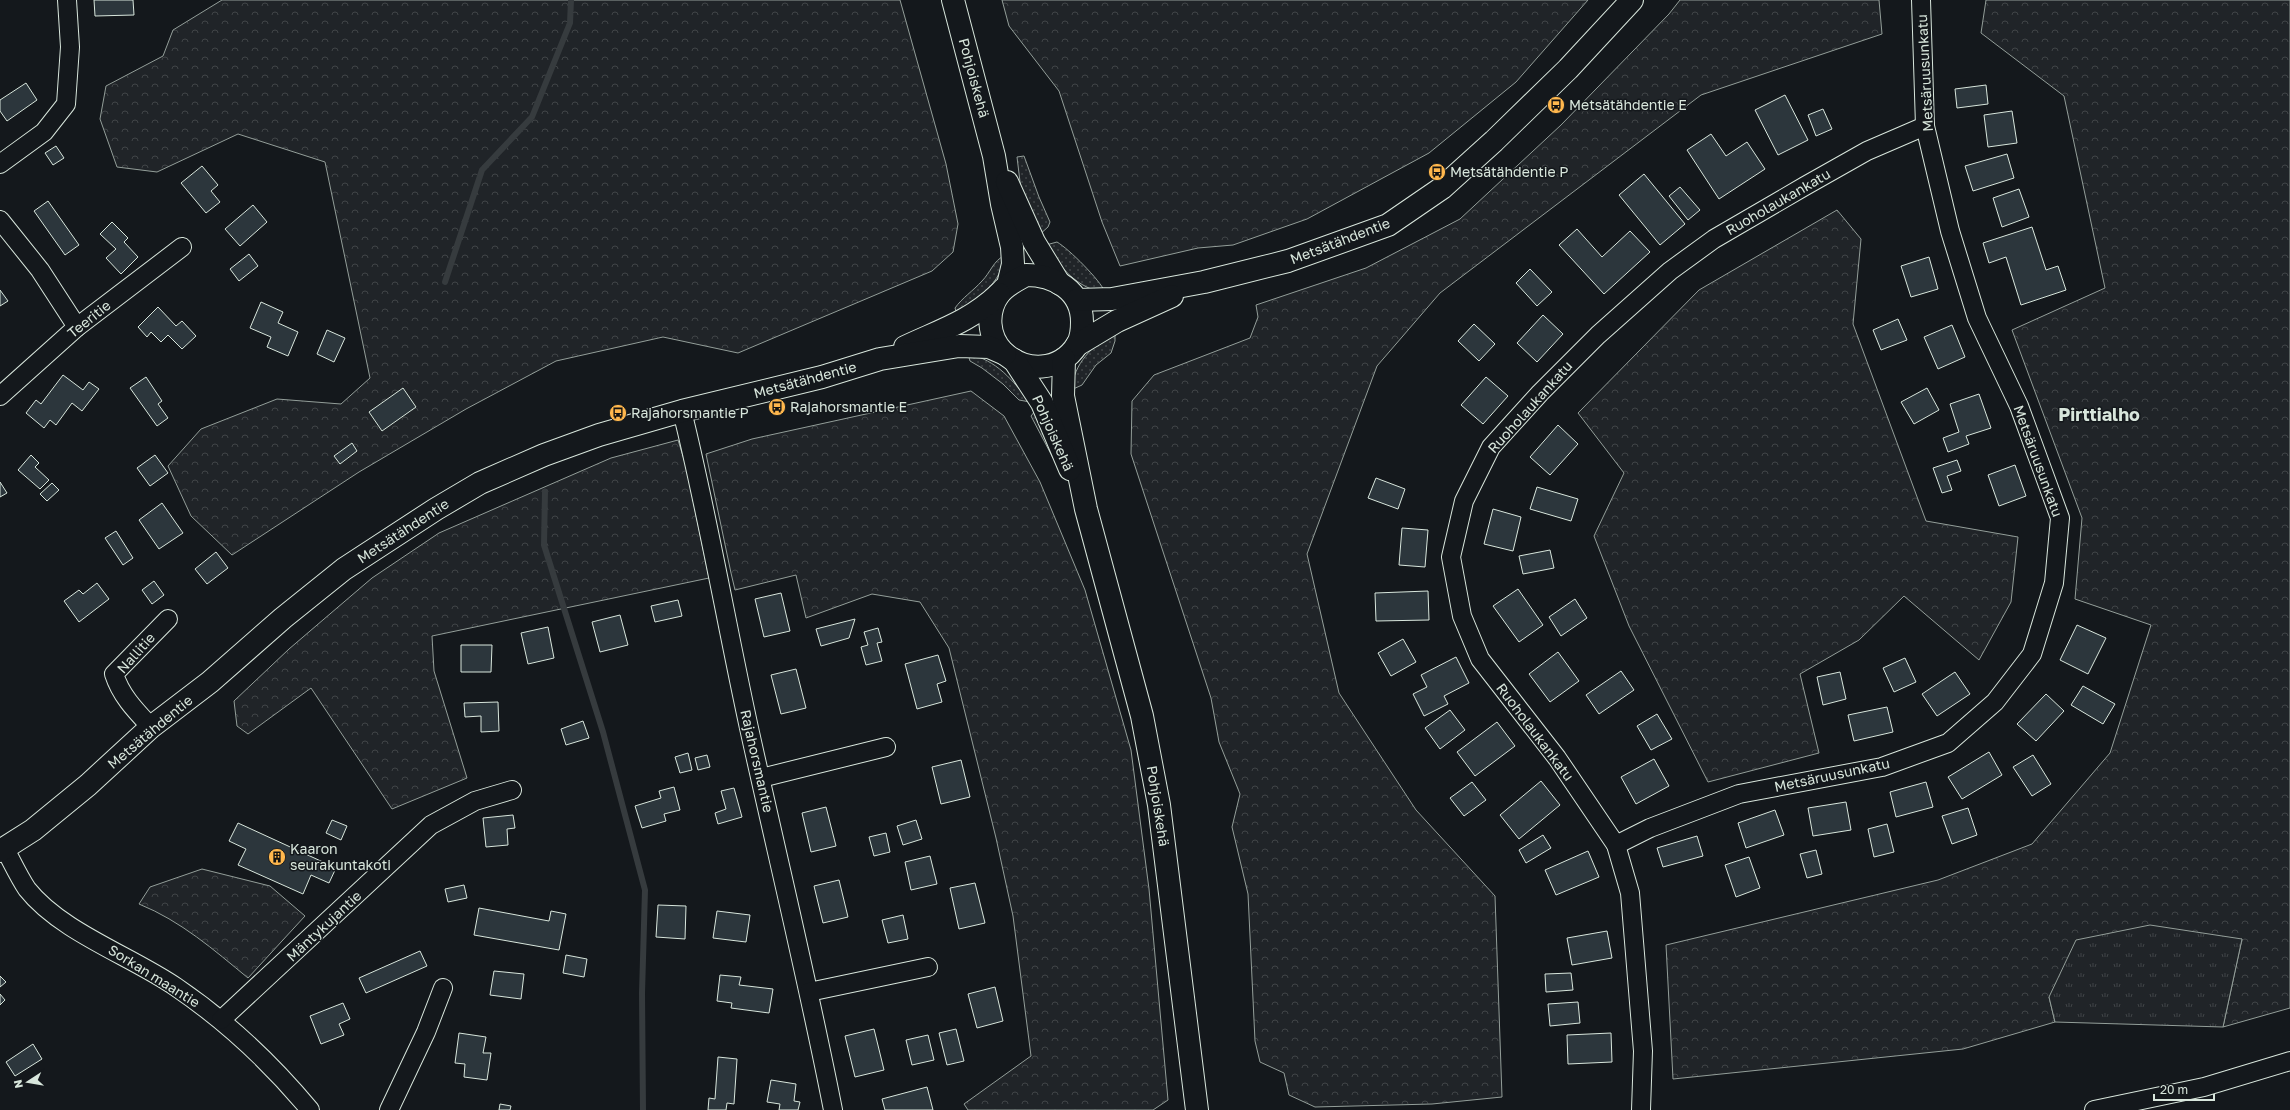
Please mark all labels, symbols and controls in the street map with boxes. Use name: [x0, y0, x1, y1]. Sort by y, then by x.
street label: Metsäruusunkatu: [1913, 14, 1936, 132]
street label: Pohjoiskehä: [956, 36, 993, 119]
bus stop icon: Metsätähdentie E: [1546, 95, 1566, 115]
place label: Metsätähdentie E: [1569, 96, 1687, 113]
bus stop icon: Metsätähdentie P: [1427, 162, 1447, 182]
place label: Metsätähdentie P: [1450, 163, 1568, 180]
street label: Ruoholaukankatu: [1722, 165, 1833, 238]
street label: Metsätähdentie: [1287, 214, 1392, 267]
street label: Teeritie: [64, 296, 114, 341]
street label: Ruoholaukankatu: [1484, 357, 1575, 456]
street label: Metsätähdentie: [752, 358, 858, 401]
street label: Pohjoiskehä: [1029, 392, 1078, 474]
bus stop icon: Rajahorsmantie E: [767, 397, 787, 417]
place label: Rajahorsmantie E: [790, 398, 907, 415]
bus stop icon: Rajahorsmantie P: [608, 403, 628, 423]
street label: Metsäruusunkatu: [2010, 403, 2067, 519]
district label: Pirttialho: [2058, 403, 2140, 425]
place label: Rajahorsmantie P: [631, 404, 749, 421]
street label: Metsätähdentie: [354, 495, 452, 567]
street label: Nallitie: [113, 629, 158, 676]
street label: Ruoholaukankatu: [1493, 680, 1578, 784]
street label: Metsätähdentie: [104, 691, 196, 772]
street label: Rajahorsmantie: [737, 708, 778, 814]
street label: Metsäruusunkatu: [1773, 754, 1891, 795]
street label: Pohjoiskehä: [1144, 764, 1173, 848]
place label: Kaaron seurakuntakoti: [290, 840, 391, 873]
building icon: Kaaron seurakuntakoti: [267, 847, 287, 867]
street label: Mäntykujantie: [283, 887, 365, 965]
street label: Sorkan maantie: [105, 941, 203, 1011]
north arrow: [8, 1062, 48, 1102]
scale bar: [2154, 1076, 2214, 1102]
text: N: [11, 1079, 25, 1090]
text: 20 m: [2160, 1082, 2188, 1097]

